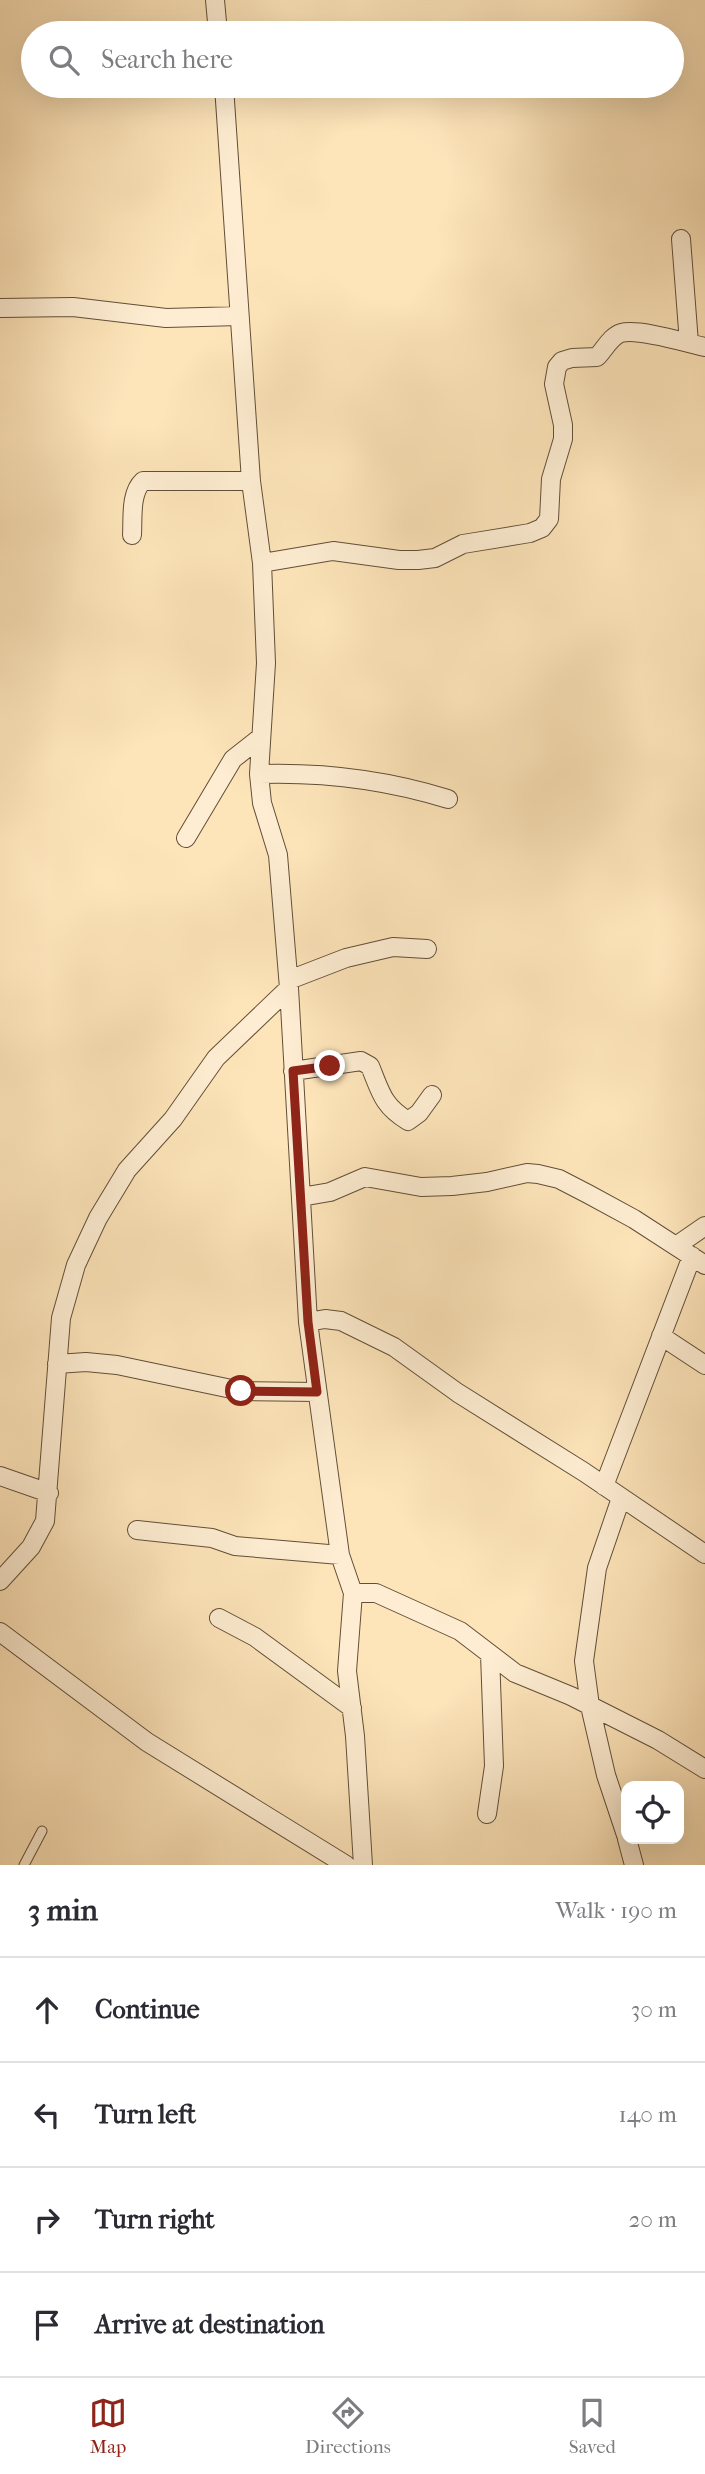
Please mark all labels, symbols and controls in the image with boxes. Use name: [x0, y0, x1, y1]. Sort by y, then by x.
search box: [21, 21, 684, 98]
icon: search: [45, 41, 83, 79]
text: Search here: [101, 44, 233, 75]
route end: [314, 1050, 345, 1081]
route start: [225, 1375, 256, 1406]
map controls: [621, 1781, 684, 1844]
button: locate: [621, 1781, 684, 1844]
text: 3 min: [28, 1893, 98, 1928]
text: Walk · 190 m: [556, 1897, 677, 1924]
icon: ahead: [28, 1991, 66, 2029]
text: Continue: [95, 1994, 200, 2025]
text: 30 m: [631, 1996, 677, 2023]
icon: left: [28, 2096, 66, 2134]
text: Turn left: [95, 2099, 196, 2130]
text: 140 m: [618, 2101, 677, 2128]
icon: right: [28, 2201, 66, 2239]
text: Turn right: [95, 2204, 215, 2235]
text: 20 m: [628, 2206, 677, 2233]
icon: arrive: [28, 2306, 66, 2344]
text: Arrive at destination: [95, 2309, 325, 2340]
tab: Map: [89, 2394, 127, 2458]
tab: Directions: [305, 2394, 391, 2458]
tab: Saved: [569, 2394, 616, 2458]

